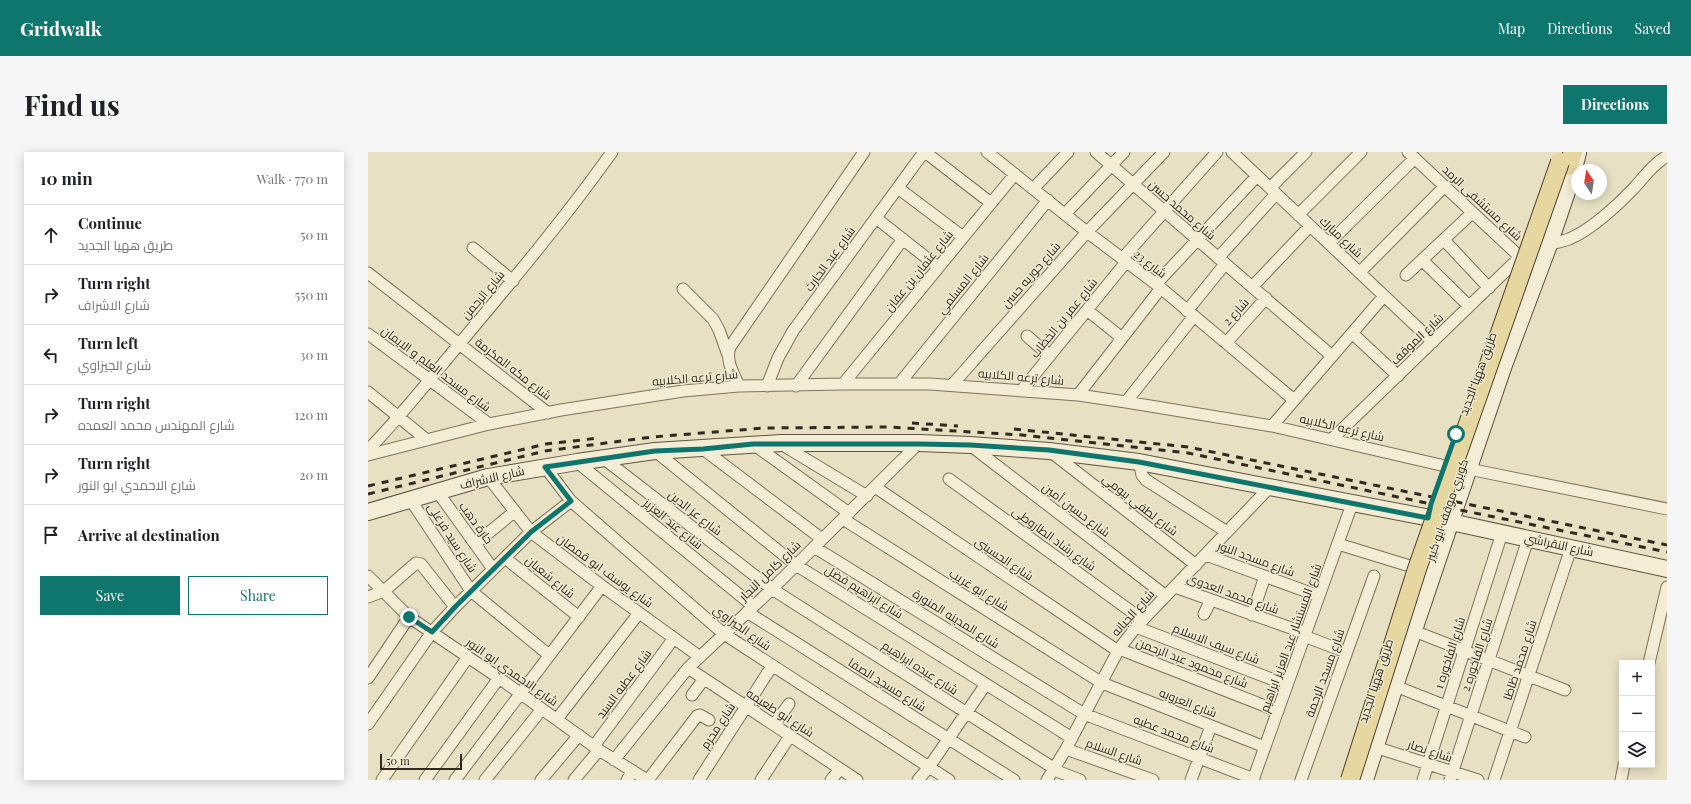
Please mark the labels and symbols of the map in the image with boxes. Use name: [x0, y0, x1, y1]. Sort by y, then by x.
street label: شارع مستشفى الرمد: [1439, 161, 1526, 244]
north arrow: [1571, 164, 1607, 200]
street label: شارع محمد حسن: [1145, 176, 1220, 244]
street label: شارع مبارك: [1316, 212, 1367, 261]
street label: شارع عبد الحارث: [800, 223, 859, 295]
street label: شارع عثمان بن عفان: [880, 226, 957, 315]
street label: شارع حوريه حسن: [997, 238, 1064, 311]
street label: شارع 23: [1130, 245, 1170, 282]
street label: شارع المسلمي: [933, 250, 994, 319]
street label: شارع الرحمن: [457, 266, 508, 323]
street label: شارع عمر بن الخطاب: [1026, 274, 1101, 361]
street label: شارع 2: [1219, 294, 1253, 329]
street label: شارع الموقف: [1386, 309, 1447, 368]
street label: شارع مسجد العلم و الايمان: [378, 322, 495, 415]
street label: طريق ههيا الجديد: [1455, 330, 1500, 418]
street label: شارع مكه المكرمة: [472, 333, 555, 404]
street label: شارع ترعه الكلابيه: [977, 364, 1065, 389]
street label: شارع ترعه الكلابيه: [651, 365, 739, 390]
street label: شارع ترعه الكلابيه: [1298, 410, 1386, 446]
route start: [1447, 425, 1465, 443]
street label: كوبري موقف ابو كبير: [1421, 456, 1474, 565]
street label: شارع الاشراف: [458, 462, 526, 493]
street label: شارع لطفي بيومي: [1098, 470, 1182, 541]
street label: شارع حسين أمين: [1039, 478, 1114, 541]
street label: شارع عز الدين: [665, 486, 726, 539]
street label: شارع عبد العزيز: [639, 494, 707, 553]
street label: حارة دهب: [456, 498, 498, 547]
street label: شارع سيد فرغلى: [424, 500, 481, 576]
street label: شارع رشاد الطاروطى: [1009, 502, 1100, 575]
street label: شارع النقراشي: [1523, 529, 1595, 562]
street label: شارع يوسف ابو قمصان: [554, 530, 657, 611]
street label: شارع الحسينى: [972, 533, 1037, 584]
street label: شارع مسجد النور: [1214, 536, 1297, 580]
street label: شارع كامل النجار: [734, 537, 805, 605]
street label: شارع شعبان: [522, 551, 579, 602]
street label: شارع ابراهيم فضل: [822, 561, 907, 623]
street label: شارع المستشار عبد العزيز ابراهيم: [1256, 561, 1325, 715]
street label: شارع ابو غريب: [946, 565, 1012, 615]
street label: شارع محمد العدوى: [1185, 569, 1282, 618]
street label: شارع المدينه المنورة: [910, 585, 1003, 652]
street label: شارع الجبانه: [1107, 586, 1158, 640]
street label: شارع الجيزاوي: [709, 601, 775, 656]
route end: [400, 608, 418, 626]
street label: شارع الفاخوره 1: [1430, 614, 1469, 691]
street label: شارع الفاخوره 2: [1457, 616, 1496, 694]
street label: شارع محمد ظاظا: [1499, 617, 1541, 702]
street label: شارع سيف الاسلام: [1170, 619, 1262, 668]
street label: شارع مسجد الرحمة: [1301, 626, 1348, 719]
street label: شارع الاحمدي ابو النور: [461, 633, 562, 711]
street label: شارع محمود عبد الرحمن: [1134, 633, 1251, 692]
street label: طريق ههيا الجديد: [1354, 636, 1396, 725]
street label: شارع عبده ابراهيم: [879, 637, 962, 699]
street label: شارع عطيه السيد: [592, 646, 655, 722]
street label: شارع مسجد الصفا: [845, 654, 930, 715]
street label: شارع ابو طعيمه: [743, 684, 818, 741]
street label: شارع العروبه: [1157, 684, 1220, 721]
street label: شارع محرم: [696, 699, 739, 752]
street label: شارع محمد عطيه: [1131, 710, 1217, 757]
street label: شارع السلام: [1084, 734, 1145, 769]
street label: شارع نصار: [1405, 735, 1455, 766]
scale bar: [380, 752, 462, 771]

